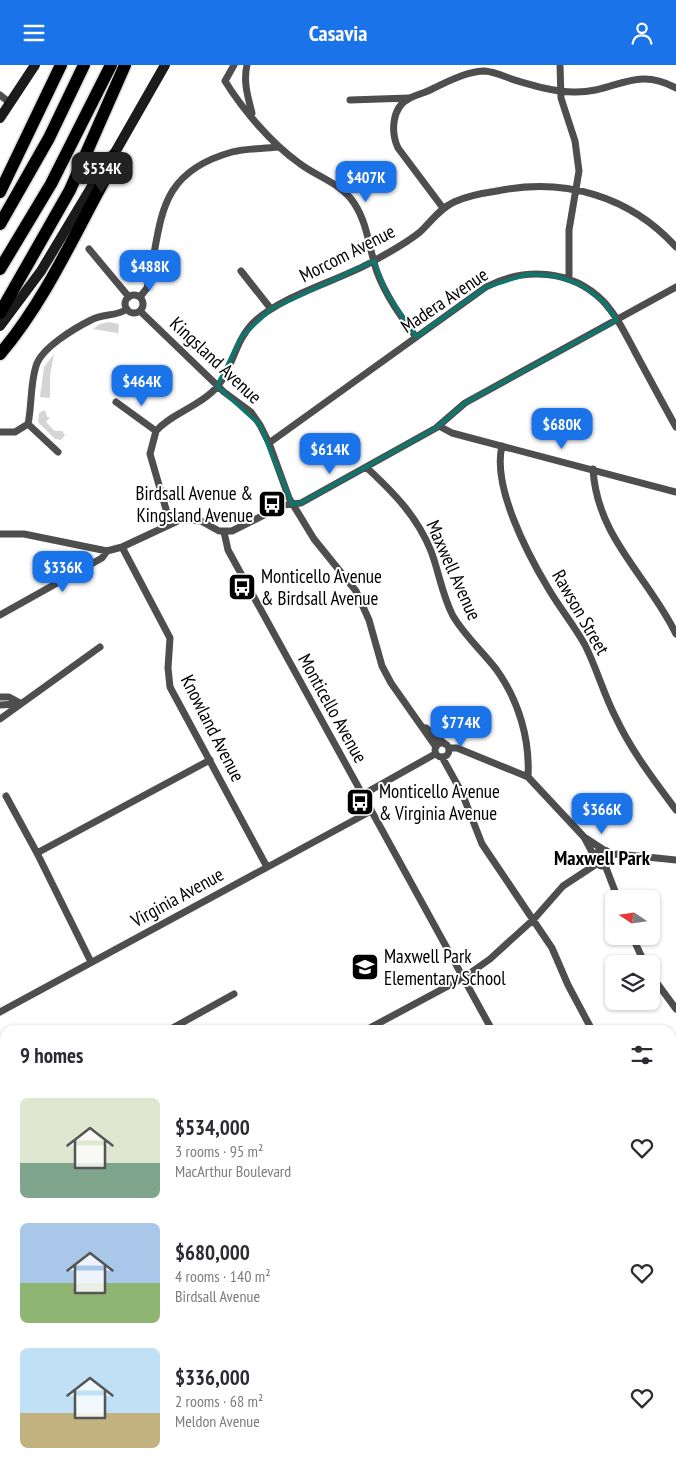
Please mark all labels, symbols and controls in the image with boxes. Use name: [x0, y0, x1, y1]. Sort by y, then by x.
icon: menu: [20, 19, 48, 47]
text: Casavia: [309, 19, 367, 47]
icon: person: [628, 19, 656, 47]
pin: $534K: [67, 151, 137, 194]
text: $534K: [83, 158, 121, 178]
pin: $407K: [331, 161, 401, 203]
text: $407K: [347, 167, 385, 187]
street label: Morcom Avenue: [295, 219, 399, 287]
pin: $488K: [115, 249, 185, 292]
text: $488K: [131, 256, 169, 276]
street label: Madera Avenue: [396, 262, 492, 338]
street label: Kingsland Avenue: [165, 311, 267, 409]
pin: $464K: [107, 365, 177, 407]
text: $464K: [123, 371, 161, 391]
pin: $680K: [527, 407, 597, 450]
text: $680K: [543, 414, 581, 434]
pin: $614K: [295, 433, 365, 475]
text: $614K: [311, 439, 349, 459]
place label: Birdsall Avenue & Kingsland Avenue: [136, 481, 253, 527]
bus stop icon: Birdsall Avenue & Kingsland Avenue: [257, 489, 287, 519]
street label: Maxwell Avenue: [421, 516, 487, 624]
pin: $336K: [28, 551, 98, 593]
text: $336K: [44, 557, 82, 577]
place label: Monticello Avenue & Birdsall Avenue: [261, 564, 382, 610]
street label: Rawson Street: [547, 565, 615, 659]
bus stop icon: Monticello Avenue & Birdsall Avenue: [227, 572, 257, 602]
street label: Monticello Avenue: [293, 649, 373, 767]
street label: Knowland Avenue: [176, 671, 250, 786]
pin: $774K: [426, 705, 496, 748]
text: $774K: [442, 712, 480, 732]
place label: Monticello Avenue & Virginia Avenue: [379, 779, 500, 825]
bus stop icon: Monticello Avenue & Virginia Avenue: [345, 787, 375, 817]
pin: $366K: [567, 793, 637, 835]
text: $366K: [583, 799, 621, 819]
district label: Maxwell Park: [554, 845, 651, 871]
street label: Virginia Avenue: [126, 862, 228, 933]
north arrow: [605, 890, 660, 945]
map controls: [605, 890, 660, 1010]
place label: Maxwell Park Elementary School: [384, 944, 506, 990]
school or university icon: Maxwell Park Elementary School: [350, 952, 380, 982]
button: layers: [605, 955, 660, 1010]
icon: filters: [628, 1041, 656, 1069]
text: 9 homes: [20, 1042, 83, 1069]
text: $534,000: [175, 1114, 250, 1141]
icon: home: [60, 1118, 120, 1178]
icon: heart: [628, 1134, 656, 1162]
text: 3 rooms · 95 m²: [175, 1141, 263, 1161]
text: MacArthur Boulevard: [175, 1161, 291, 1181]
text: $680,000: [175, 1239, 250, 1266]
icon: home: [60, 1243, 120, 1303]
icon: heart: [628, 1259, 656, 1287]
text: 4 rooms · 140 m²: [175, 1266, 271, 1286]
text: Birdsall Avenue: [175, 1286, 260, 1306]
text: $336,000: [175, 1364, 250, 1391]
icon: home: [60, 1368, 120, 1428]
icon: heart: [628, 1384, 656, 1412]
text: 2 rooms · 68 m²: [175, 1391, 263, 1411]
text: Meldon Avenue: [175, 1411, 260, 1431]

